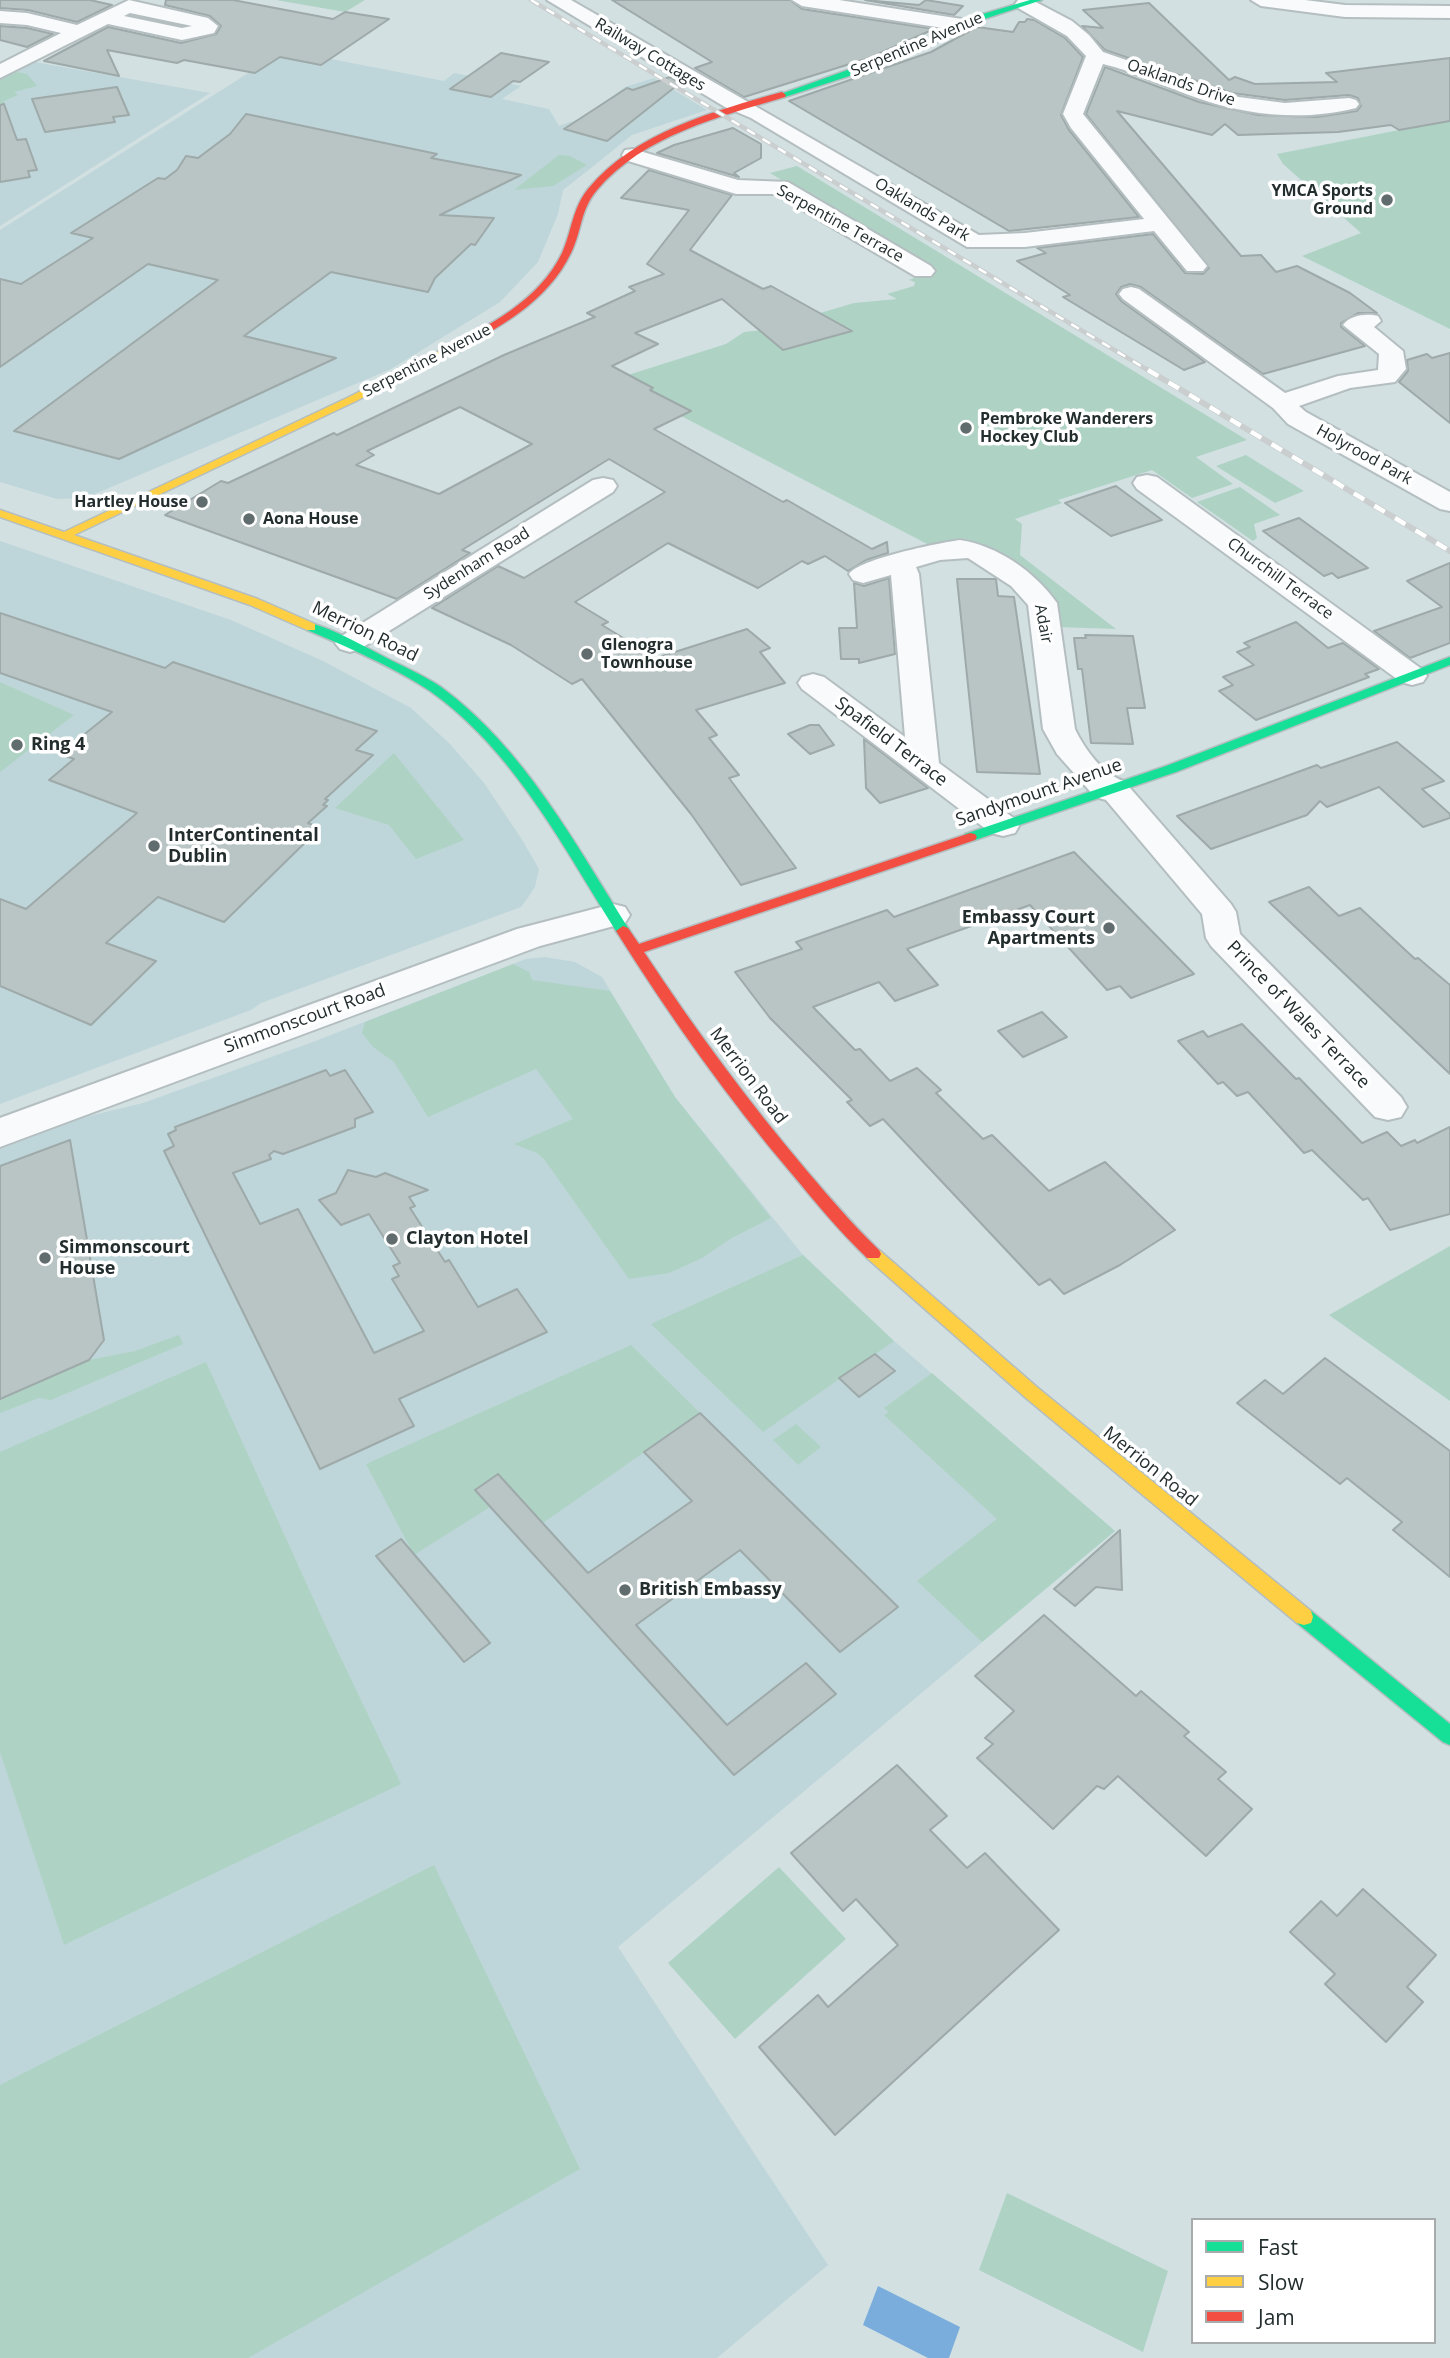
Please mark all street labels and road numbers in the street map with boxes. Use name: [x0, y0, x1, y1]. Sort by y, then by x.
street label: Serpentine Avenue: [848, 9, 986, 81]
street label: Railway Cottages: [591, 14, 709, 96]
street label: Oaklands Drive: [1124, 55, 1238, 111]
street label: Oaklands Park: [871, 174, 973, 246]
street label: Serpentine Terrace: [773, 181, 907, 267]
street label: Serpentine Avenue: [360, 320, 494, 402]
street label: Holyrood Park: [1313, 421, 1415, 489]
street label: Sydenham Road: [421, 524, 533, 604]
street label: Churchill Terrace: [1223, 534, 1337, 624]
street label: Merrion Road: [309, 597, 421, 667]
street label: Adair: [1030, 603, 1056, 645]
street label: Spafield Terrace: [830, 693, 952, 791]
street label: Sandymount Avenue: [953, 754, 1125, 832]
street label: Prince of Wales Terrace: [1222, 937, 1374, 1093]
street label: Simmonscourt Road: [221, 980, 389, 1058]
street label: Merrion Road: [705, 1024, 791, 1128]
street label: Merrion Road: [1098, 1422, 1202, 1512]

